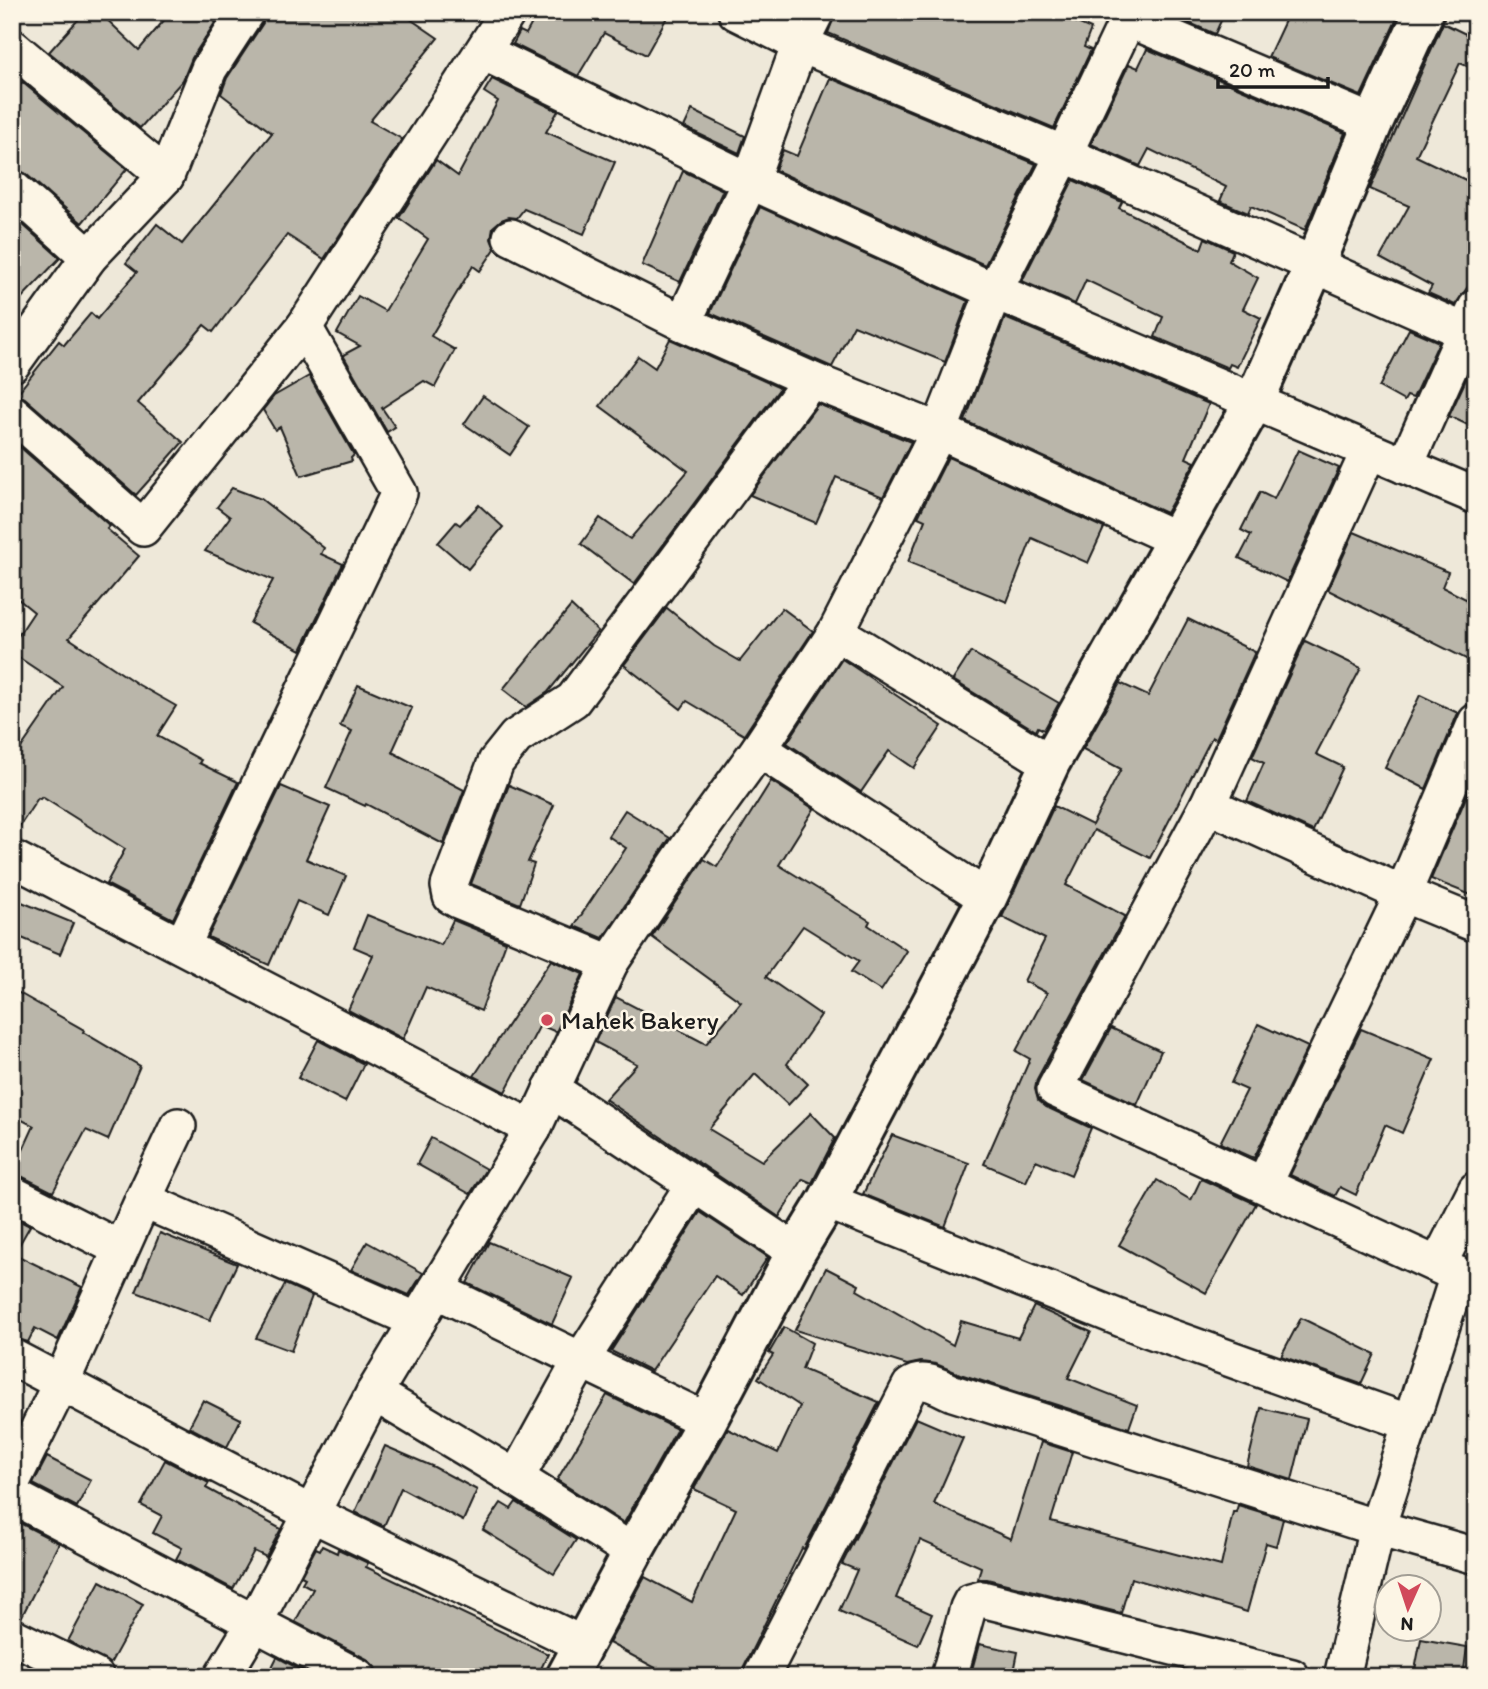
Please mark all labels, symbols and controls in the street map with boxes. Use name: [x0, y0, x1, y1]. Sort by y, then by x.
scale bar: [1218, 46, 1329, 90]
text: 20 m: [1229, 57, 1276, 82]
place label: Mahek Bakery: [561, 1004, 719, 1036]
marker: Mahek Bakery: [539, 1012, 555, 1028]
north arrow: [1372, 1574, 1442, 1644]
text: N: [1400, 1613, 1414, 1636]

